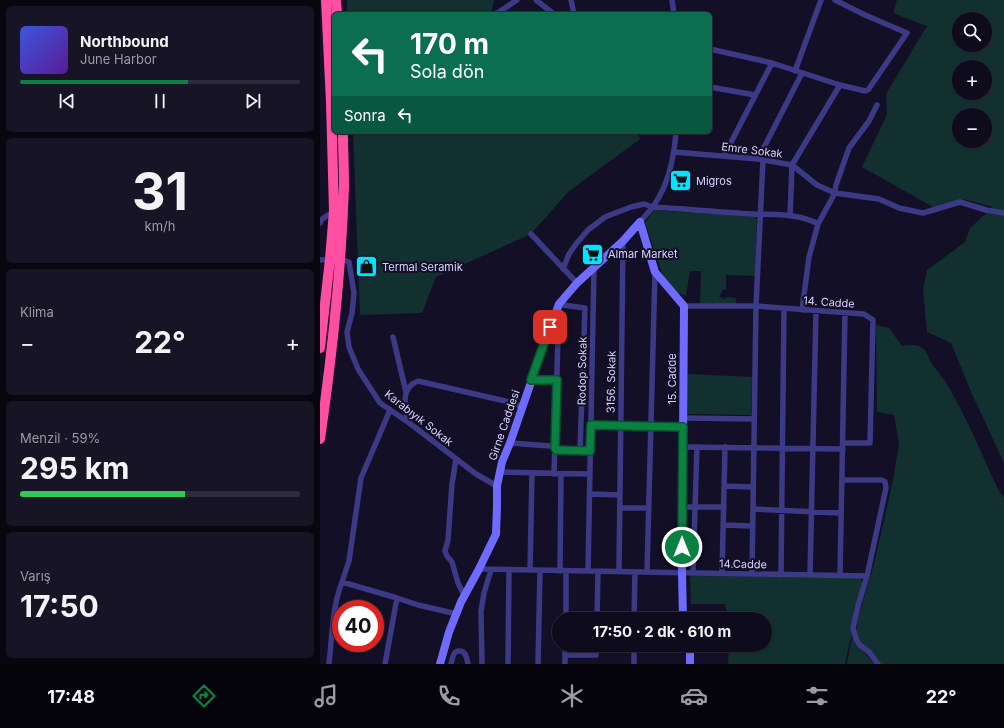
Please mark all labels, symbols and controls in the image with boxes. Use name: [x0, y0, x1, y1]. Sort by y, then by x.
map controls: [952, 12, 992, 148]
button: search: [952, 12, 992, 52]
text: 170 m: [410, 27, 489, 61]
icon: left: [344, 28, 396, 80]
text: Northbound: [80, 32, 169, 51]
text: June Harbor: [80, 51, 157, 67]
button: +: [952, 60, 992, 100]
text: Sola dön: [410, 61, 484, 82]
icon: previous: [56, 90, 78, 112]
icon: pause: [149, 90, 171, 112]
icon: next: [242, 90, 264, 112]
icon: left: [394, 104, 416, 126]
text: Sonra: [344, 106, 386, 125]
button: −: [952, 108, 992, 148]
street label: Emre Sokak: [721, 139, 783, 161]
text: 31: [132, 160, 188, 223]
supermarket icon: Migros: [667, 168, 693, 194]
place label: Migros: [696, 174, 732, 188]
text: km/h: [145, 218, 175, 234]
supermarket icon: Almar Market: [579, 241, 605, 267]
place label: Almar Market: [608, 247, 678, 261]
shop icon: Termal Seramik: [353, 254, 379, 280]
place label: Termal Seramik: [382, 260, 463, 274]
street label: 14. Cadde: [803, 293, 855, 311]
text: Klima: [20, 304, 54, 320]
pin: [533, 310, 567, 344]
icon: arrive: [539, 316, 561, 338]
text: 22°: [134, 324, 186, 360]
text: −: [20, 330, 35, 356]
text: +: [285, 330, 300, 356]
street label: Rodop Sokak: [574, 337, 590, 405]
street label: 3156. Sokak: [603, 351, 619, 413]
street label: 15. Cadde: [665, 353, 679, 405]
street label: Karabıyık Sokak: [382, 387, 456, 449]
street label: Girne Caddesi: [485, 388, 523, 462]
text: Menzil · 59%: [20, 430, 100, 446]
text: 295 km: [20, 450, 129, 486]
position arrow: [661, 526, 703, 568]
street label: 14.Cadde: [719, 557, 767, 571]
text: Varış: [20, 568, 51, 584]
text: 17:50: [20, 588, 99, 624]
speed limit sign: 40: [332, 600, 384, 652]
text: 17:50 · 2 dk · 610 m: [593, 622, 731, 641]
icon: directions: [190, 682, 218, 710]
icon: music: [312, 682, 340, 710]
icon: phone: [435, 682, 463, 710]
icon: climate: [558, 682, 586, 710]
icon: car: [680, 682, 708, 710]
icon: filters: [803, 682, 831, 710]
text: 17:48: [47, 686, 95, 707]
text: 22°: [926, 686, 957, 707]

